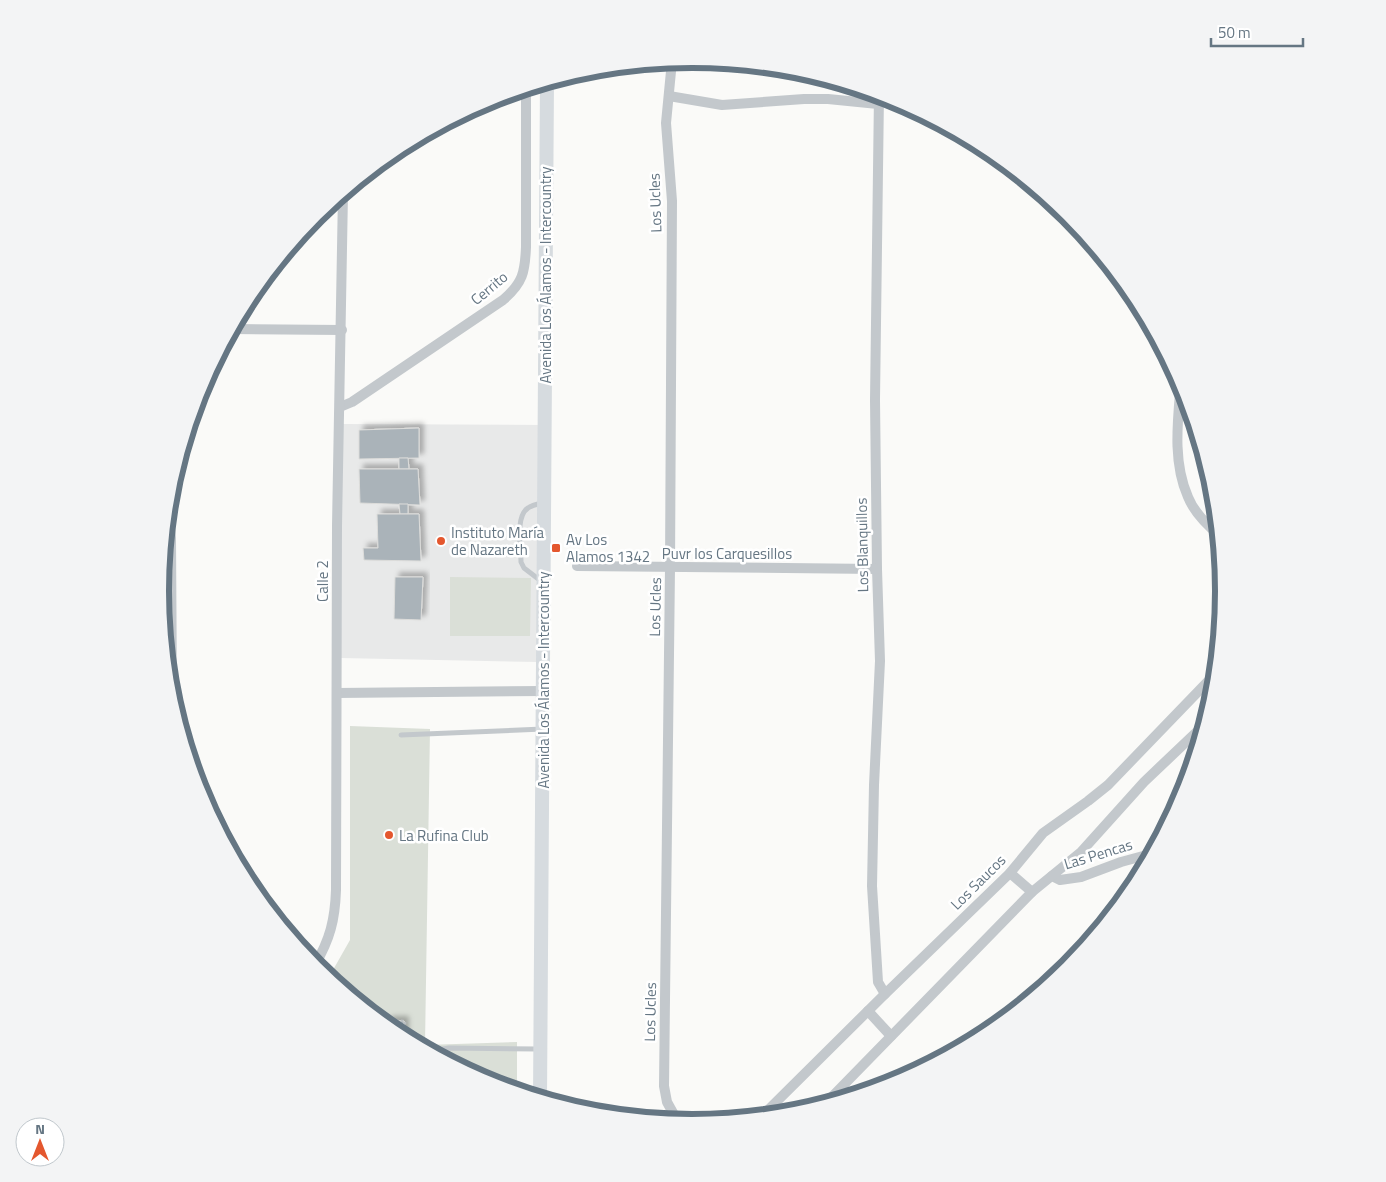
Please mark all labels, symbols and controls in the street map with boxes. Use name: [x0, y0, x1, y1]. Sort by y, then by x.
scale bar: [1211, 15, 1304, 47]
text: 50 m: [1218, 21, 1251, 44]
street label: Avenida Los Álamos - Intercountry: [534, 167, 557, 383]
street label: Los Ucles: [642, 173, 668, 233]
street label: Cerrito: [465, 266, 513, 310]
street label: Los Blanquillos: [850, 498, 874, 592]
place label: Instituto María de Nazareth: [451, 521, 545, 561]
place label: Av Los Alamos 1342: [566, 528, 650, 568]
marker: Instituto María de Nazareth: [435, 535, 447, 547]
marker: Av Los Alamos 1342: [550, 542, 562, 554]
street label: Puvr los Carquesillos: [662, 542, 792, 565]
street label: Calle 2: [311, 560, 334, 602]
street label: Avenida Los Álamos - Intercountry: [532, 572, 555, 788]
street label: Los Ucles: [643, 577, 667, 637]
place label: La Rufina Club: [399, 824, 489, 847]
marker: La Rufina Club: [383, 829, 395, 841]
street label: Las Pencas: [1061, 833, 1135, 875]
street label: Los Saucos: [945, 849, 1011, 915]
street label: Los Ucles: [638, 982, 662, 1042]
north arrow: [15, 1117, 65, 1167]
text: N: [35, 1118, 45, 1139]

